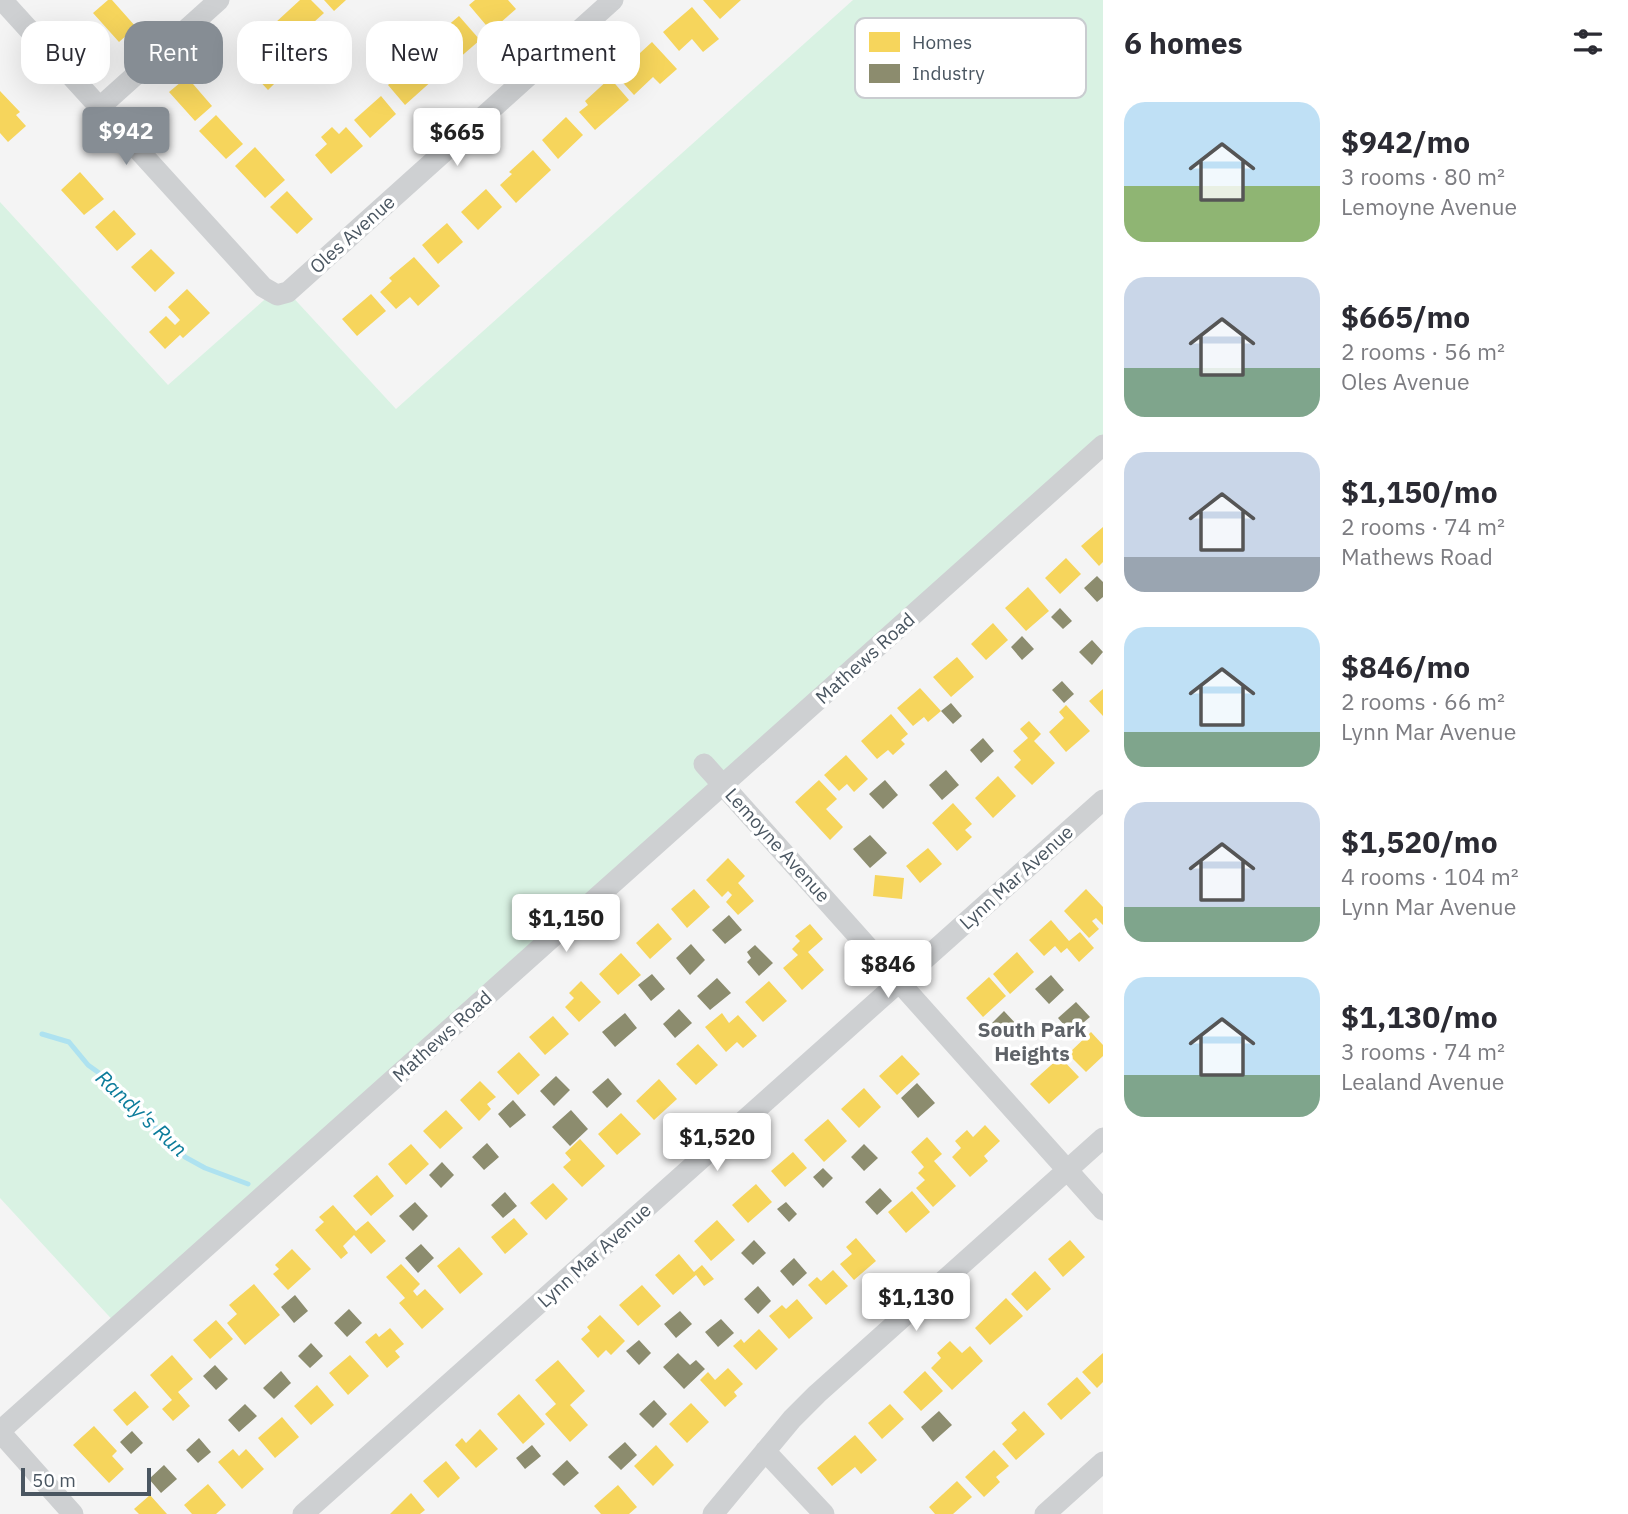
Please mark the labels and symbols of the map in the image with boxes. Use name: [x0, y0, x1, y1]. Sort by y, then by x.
legend: [855, 18, 1086, 98]
text: Homes: [912, 30, 972, 54]
text: Industry: [912, 61, 985, 85]
pin: $942: [85, 108, 167, 167]
pin: $665: [416, 108, 498, 168]
street label: Oles Avenue: [304, 190, 400, 278]
street label: Mathews Road: [810, 607, 920, 709]
street label: Lemoyne Avenue: [720, 783, 836, 907]
street label: Lynn Mar Avenue: [954, 820, 1078, 934]
pin: $1,150: [509, 894, 623, 954]
pin: $846: [847, 940, 929, 1000]
street label: Mathews Road: [387, 985, 497, 1087]
district label: South Park Heights: [978, 1015, 1087, 1067]
water label: Randy's Run: [90, 1063, 194, 1163]
pin: $1,520: [660, 1114, 774, 1173]
street label: Lynn Mar Avenue: [532, 1198, 656, 1312]
pin: $1,130: [859, 1274, 973, 1333]
scale bar: [21, 1465, 150, 1497]

